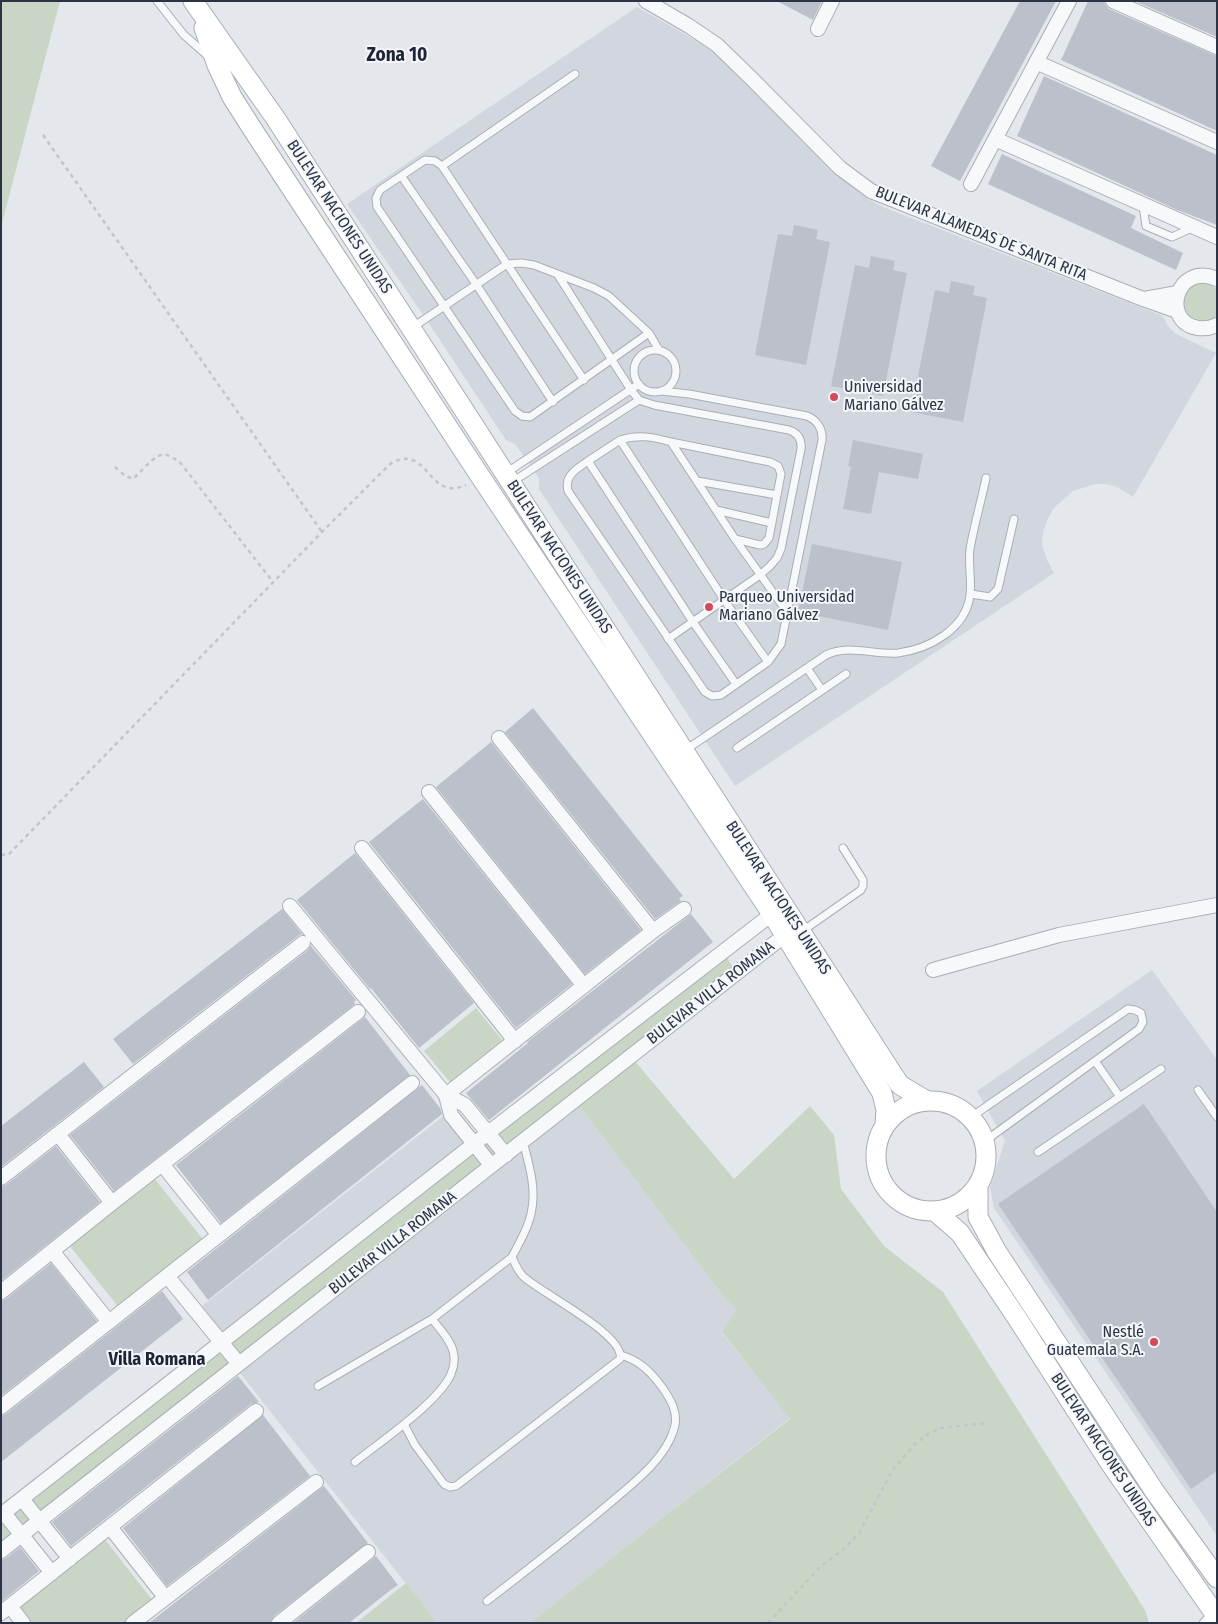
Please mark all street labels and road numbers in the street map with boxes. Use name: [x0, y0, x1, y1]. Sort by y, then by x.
street label: BULEVAR NACIONES UNIDAS: [282, 137, 396, 297]
street label: BULEVAR ALAMEDAS DE SANTA RITA: [872, 183, 1090, 285]
street label: BULEVAR NACIONES UNIDAS: [502, 477, 616, 637]
street label: BULEVAR NACIONES UNIDAS: [721, 818, 835, 978]
street label: BULEVAR VILLA ROMANA: [643, 937, 779, 1049]
street label: BULEVAR VILLA ROMANA: [325, 1187, 461, 1299]
street label: BULEVAR NACIONES UNIDAS: [1046, 1370, 1160, 1530]

